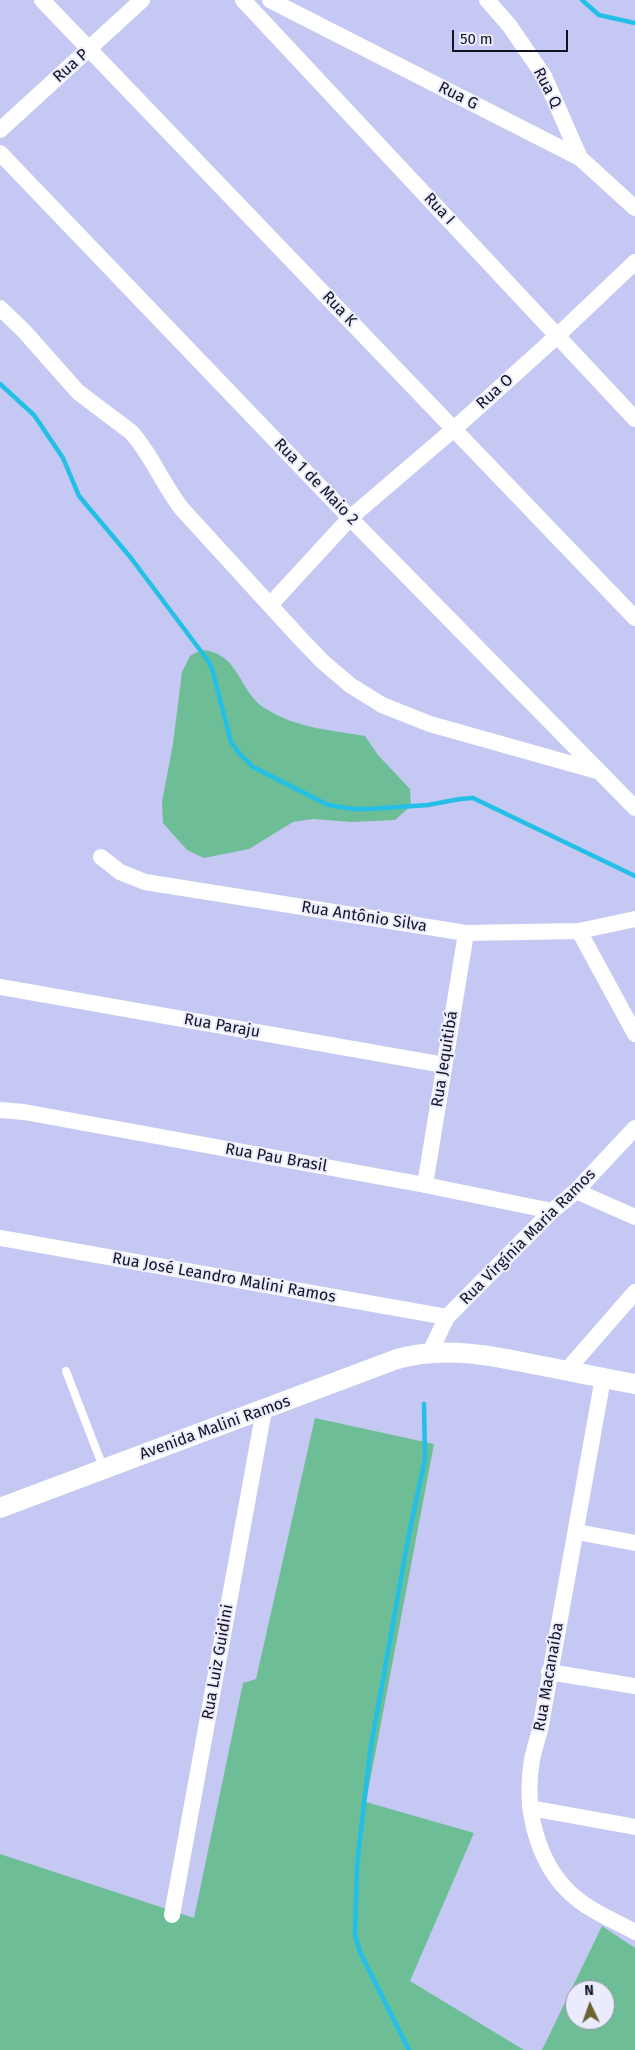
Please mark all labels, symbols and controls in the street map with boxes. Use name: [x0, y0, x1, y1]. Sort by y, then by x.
scale bar: [455, 20, 571, 52]
text: 50 m: [460, 30, 493, 48]
street label: Rua P: [49, 45, 93, 87]
street label: Rua Q: [529, 64, 565, 112]
street label: Rua G: [435, 78, 481, 114]
street label: Rua I: [419, 189, 459, 229]
street label: Rua K: [318, 287, 360, 331]
street label: Rua O: [473, 370, 517, 414]
street label: Rua 1 de Maio 2: [270, 435, 362, 529]
street label: Rua Antônio Silva: [300, 898, 428, 936]
street label: Rua Jequitibá: [428, 1009, 462, 1109]
street label: Rua Paraju: [182, 1010, 262, 1042]
street label: Rua Pau Brasil: [224, 1140, 328, 1176]
street label: Rua Virgínia Maria Ramos: [456, 1165, 600, 1309]
street label: Rua José Leandro Malini Ramos: [111, 1249, 337, 1307]
street label: Avenida Malini Ramos: [137, 1392, 293, 1464]
street label: Rua Luiz Guidini: [198, 1603, 238, 1721]
street label: Rua Macanaíba: [530, 1621, 568, 1733]
north arrow: [565, 1980, 615, 2030]
text: N: [584, 1982, 594, 1999]

